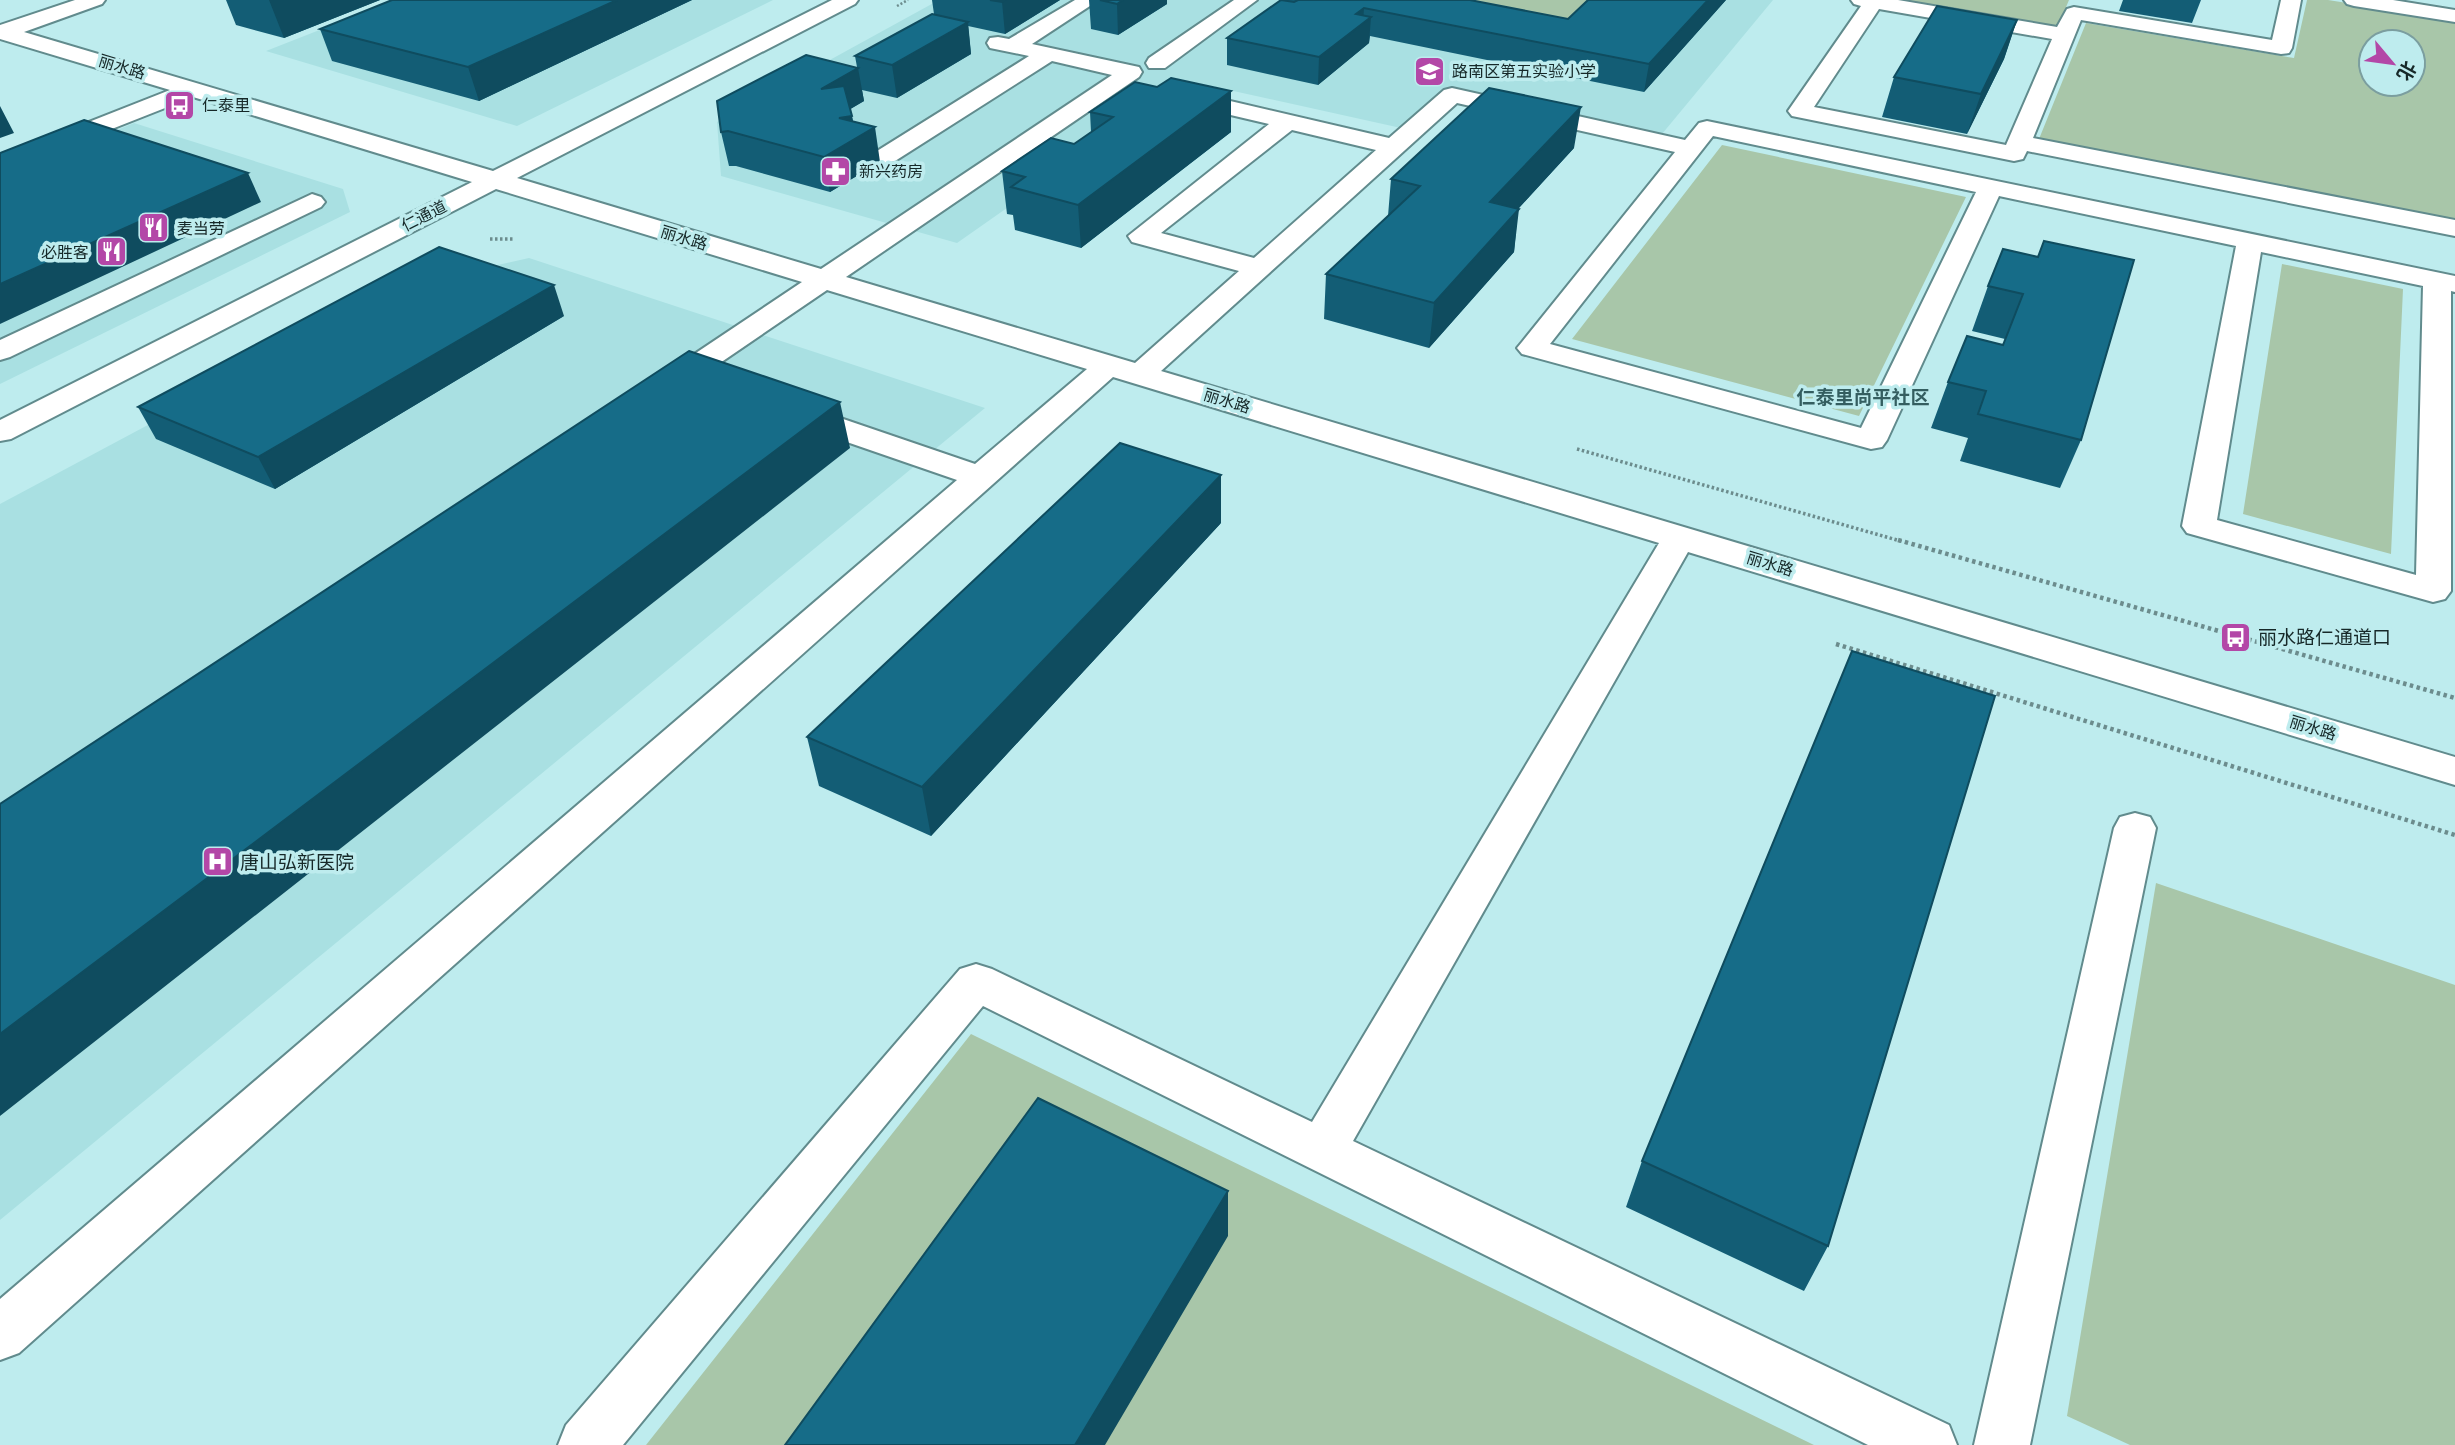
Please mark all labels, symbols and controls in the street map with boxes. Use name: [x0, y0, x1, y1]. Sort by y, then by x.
north arrow: [2357, 28, 2427, 98]
street label: 丽水路: [97, 52, 147, 82]
school or university icon: 路南区第五实验小学: [1412, 54, 1446, 88]
text: 北: [2393, 58, 2420, 84]
place label: 路南区第五实验小学: [1452, 63, 1596, 80]
bus stop icon: 仁泰里: [162, 88, 196, 122]
place label: 仁泰里: [202, 97, 250, 114]
pharmacy icon: 新兴药房: [819, 154, 853, 188]
place label: 新兴药房: [859, 163, 923, 180]
street label: 仁通道: [399, 198, 449, 234]
restaurant icon: 麦当劳: [137, 211, 171, 245]
place label: 麦当劳: [177, 220, 225, 237]
street label: 丽水路: [659, 223, 709, 253]
restaurant icon: 必胜客: [95, 235, 129, 269]
place label: 必胜客: [41, 244, 89, 261]
street label: 丽水路: [1202, 386, 1252, 416]
district label: 仁泰里尚平社区: [1796, 387, 1930, 408]
street label: 丽水路: [1745, 549, 1795, 579]
bus stop icon: 丽水路仁通道口: [2218, 620, 2252, 654]
place label: 丽水路仁通道口: [2258, 627, 2391, 648]
street label: 丽水路: [2288, 713, 2338, 743]
hospital icon: 唐山弘新医院: [200, 845, 234, 879]
place label: 唐山弘新医院: [240, 852, 354, 873]

